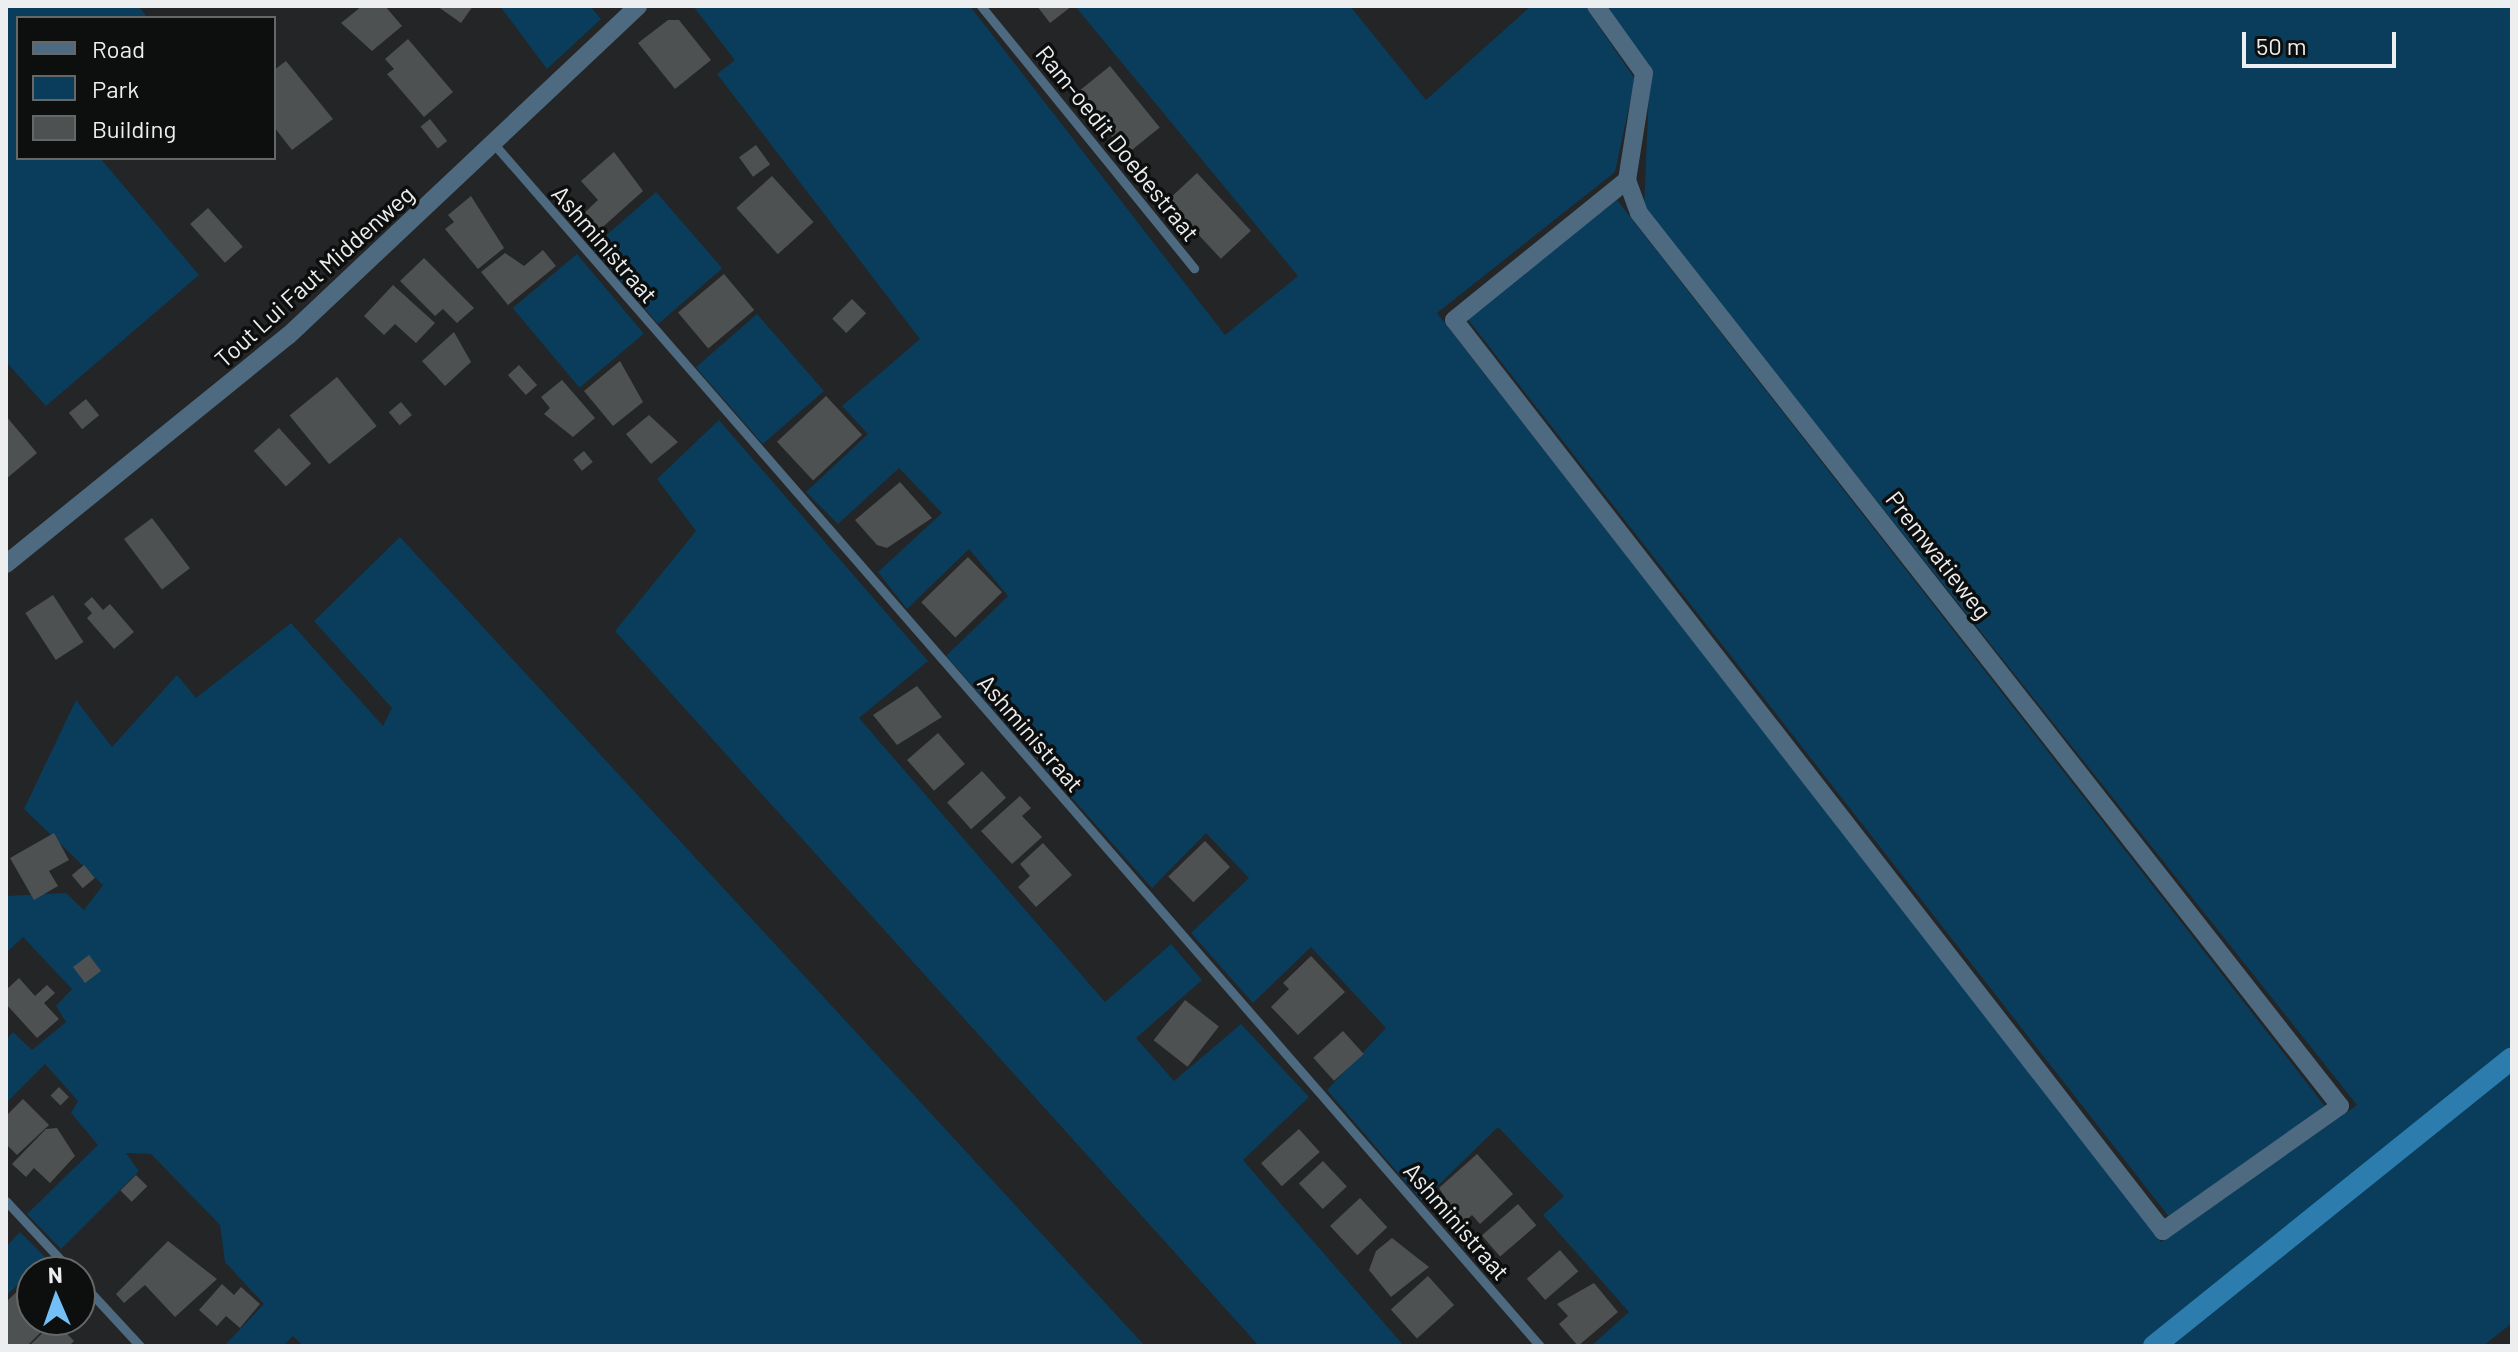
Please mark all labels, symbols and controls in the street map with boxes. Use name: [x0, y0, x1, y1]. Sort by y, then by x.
legend: [16, 16, 276, 160]
scale bar: [2246, 16, 2400, 66]
text: 50 m: [2256, 31, 2307, 60]
text: Road: [92, 34, 145, 63]
street label: Ram-oedit Doebestraat: [1030, 39, 1206, 247]
text: Park: [92, 74, 139, 103]
text: Building: [92, 114, 176, 143]
street label: Tout Lui Faut Middenweg: [209, 179, 419, 373]
street label: Ashministraat: [546, 179, 664, 309]
street label: Premwatieweg: [1880, 485, 1998, 625]
street label: Ashministraat: [972, 668, 1090, 798]
street label: Ashministraat: [1398, 1156, 1516, 1286]
north arrow: [16, 1256, 96, 1336]
text: N: [47, 1261, 63, 1287]

